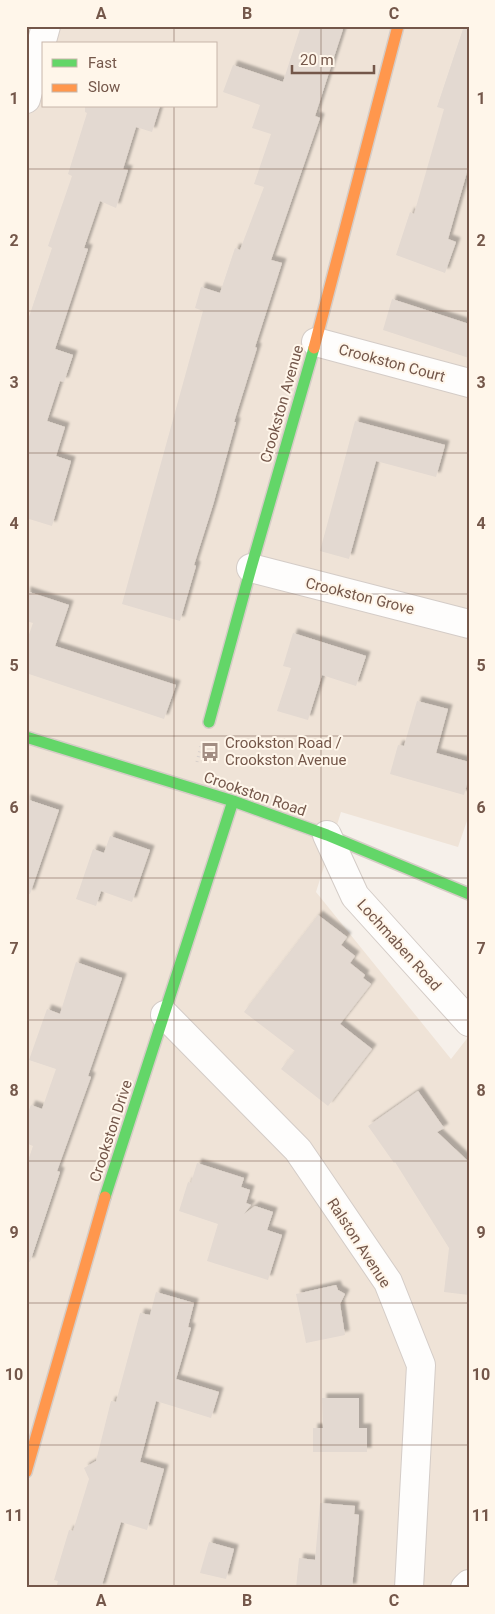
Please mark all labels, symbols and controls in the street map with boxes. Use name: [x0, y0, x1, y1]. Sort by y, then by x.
text: A: [96, 4, 107, 23]
text: B: [242, 4, 252, 23]
text: C: [389, 4, 399, 23]
legend: [42, 42, 218, 108]
scale bar: [292, 42, 375, 74]
text: 20 m: [300, 51, 334, 69]
text: Fast: [88, 54, 117, 72]
text: Slow: [88, 78, 120, 96]
text: 1: [9, 89, 19, 108]
text: 1: [476, 89, 486, 108]
text: 2: [9, 231, 19, 250]
text: 2: [476, 231, 486, 250]
street label: Crookston Court: [337, 340, 447, 386]
street label: Crookston Avenue: [257, 343, 307, 465]
text: 3: [9, 373, 19, 392]
text: 3: [476, 373, 486, 392]
text: 4: [9, 514, 19, 533]
text: 4: [476, 514, 486, 533]
street label: Crookston Grove: [304, 574, 416, 618]
text: 5: [9, 656, 19, 675]
text: 5: [476, 656, 486, 675]
place label: Crookston Road / Crookston Avenue: [225, 734, 347, 769]
bus stop icon: Crookston Road / Crookston Avenue: [199, 741, 221, 763]
street label: Crookston Road: [202, 768, 308, 820]
text: 6: [9, 798, 19, 817]
text: 6: [476, 798, 486, 817]
street label: Lochmaben Road: [353, 896, 445, 994]
text: 7: [9, 939, 19, 958]
text: 7: [476, 939, 486, 958]
street label: Crookston Drive: [86, 1078, 136, 1184]
text: 8: [9, 1081, 19, 1100]
text: 8: [476, 1081, 486, 1100]
street label: Ralston Avenue: [323, 1195, 395, 1291]
text: 9: [9, 1223, 19, 1242]
text: 9: [476, 1223, 486, 1242]
text: 10: [5, 1365, 23, 1384]
text: 10: [472, 1365, 490, 1384]
text: 11: [5, 1506, 23, 1525]
text: 11: [472, 1506, 490, 1525]
text: A: [96, 1591, 107, 1610]
text: B: [242, 1591, 252, 1610]
text: C: [389, 1591, 399, 1610]

